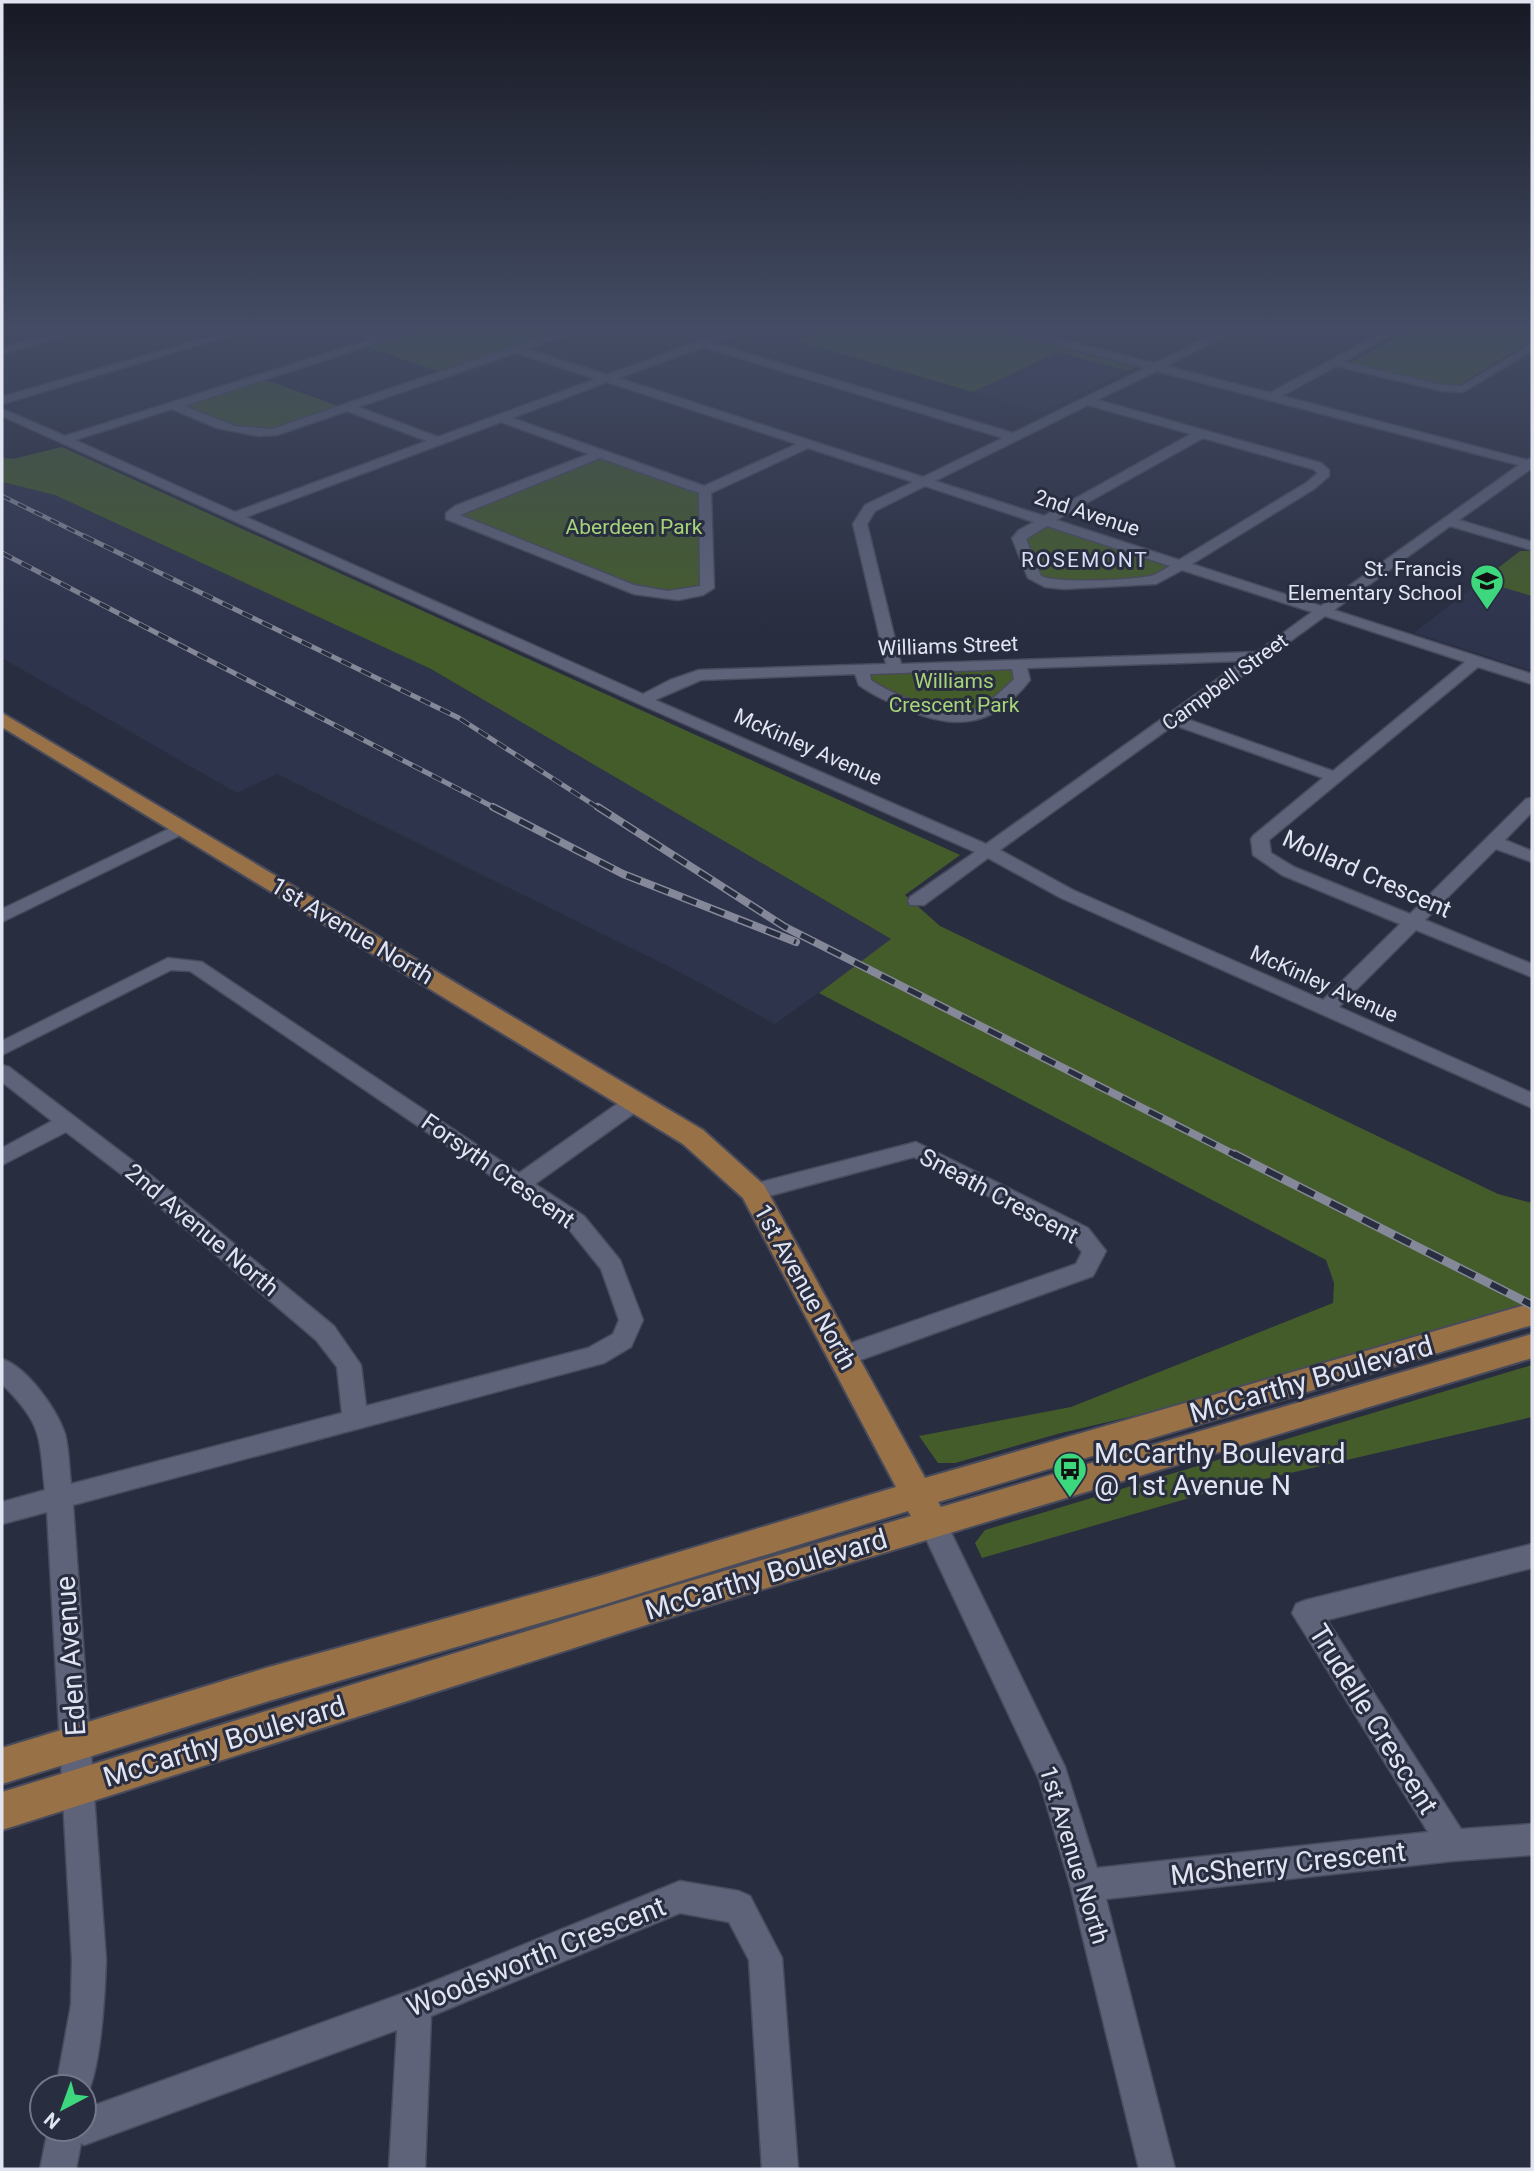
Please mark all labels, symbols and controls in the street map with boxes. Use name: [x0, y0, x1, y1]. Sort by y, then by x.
street label: 2nd Avenue: [1031, 485, 1143, 541]
park label: Aberdeen Park: [566, 515, 703, 539]
district label: ROSEMONT: [1021, 548, 1149, 572]
place label: St. Francis Elementary School: [1288, 557, 1462, 605]
school or university icon: St. Francis Elementary School: [1468, 562, 1506, 611]
street label: Campbell Street: [1158, 628, 1292, 736]
street label: Williams Street: [877, 632, 1019, 660]
park label: Williams Crescent Park: [889, 669, 1020, 717]
street label: McKinley Avenue: [730, 704, 886, 790]
street label: Mollard Crescent: [1278, 824, 1456, 924]
street label: 1st Avenue North: [266, 871, 438, 991]
street label: McKinley Avenue: [1246, 941, 1402, 1027]
street label: Forsyth Crescent: [416, 1108, 580, 1234]
street label: Sneath Crescent: [915, 1142, 1083, 1250]
street label: 2nd Avenue North: [120, 1158, 284, 1302]
street label: 1st Avenue North: [748, 1199, 862, 1375]
street label: McCarthy Boulevard: [1186, 1329, 1437, 1430]
place label: McCarthy Boulevard @ 1st Avenue N: [1094, 1437, 1345, 1502]
bus stop icon: McCarthy Boulevard @ 1st Avenue N: [1051, 1450, 1089, 1499]
street label: McCarthy Boulevard: [641, 1522, 891, 1627]
street label: Eden Avenue: [48, 1575, 93, 1737]
street label: Trudelle Crescent: [1302, 1618, 1445, 1820]
street label: McCarthy Boulevard: [99, 1689, 349, 1794]
street label: 1st Avenue North: [1034, 1763, 1114, 1947]
street label: McSherry Crescent: [1169, 1835, 1407, 1892]
street label: Woodsworth Crescent: [402, 1889, 670, 2023]
north arrow: [28, 2073, 98, 2143]
text: N: [40, 2107, 65, 2134]

